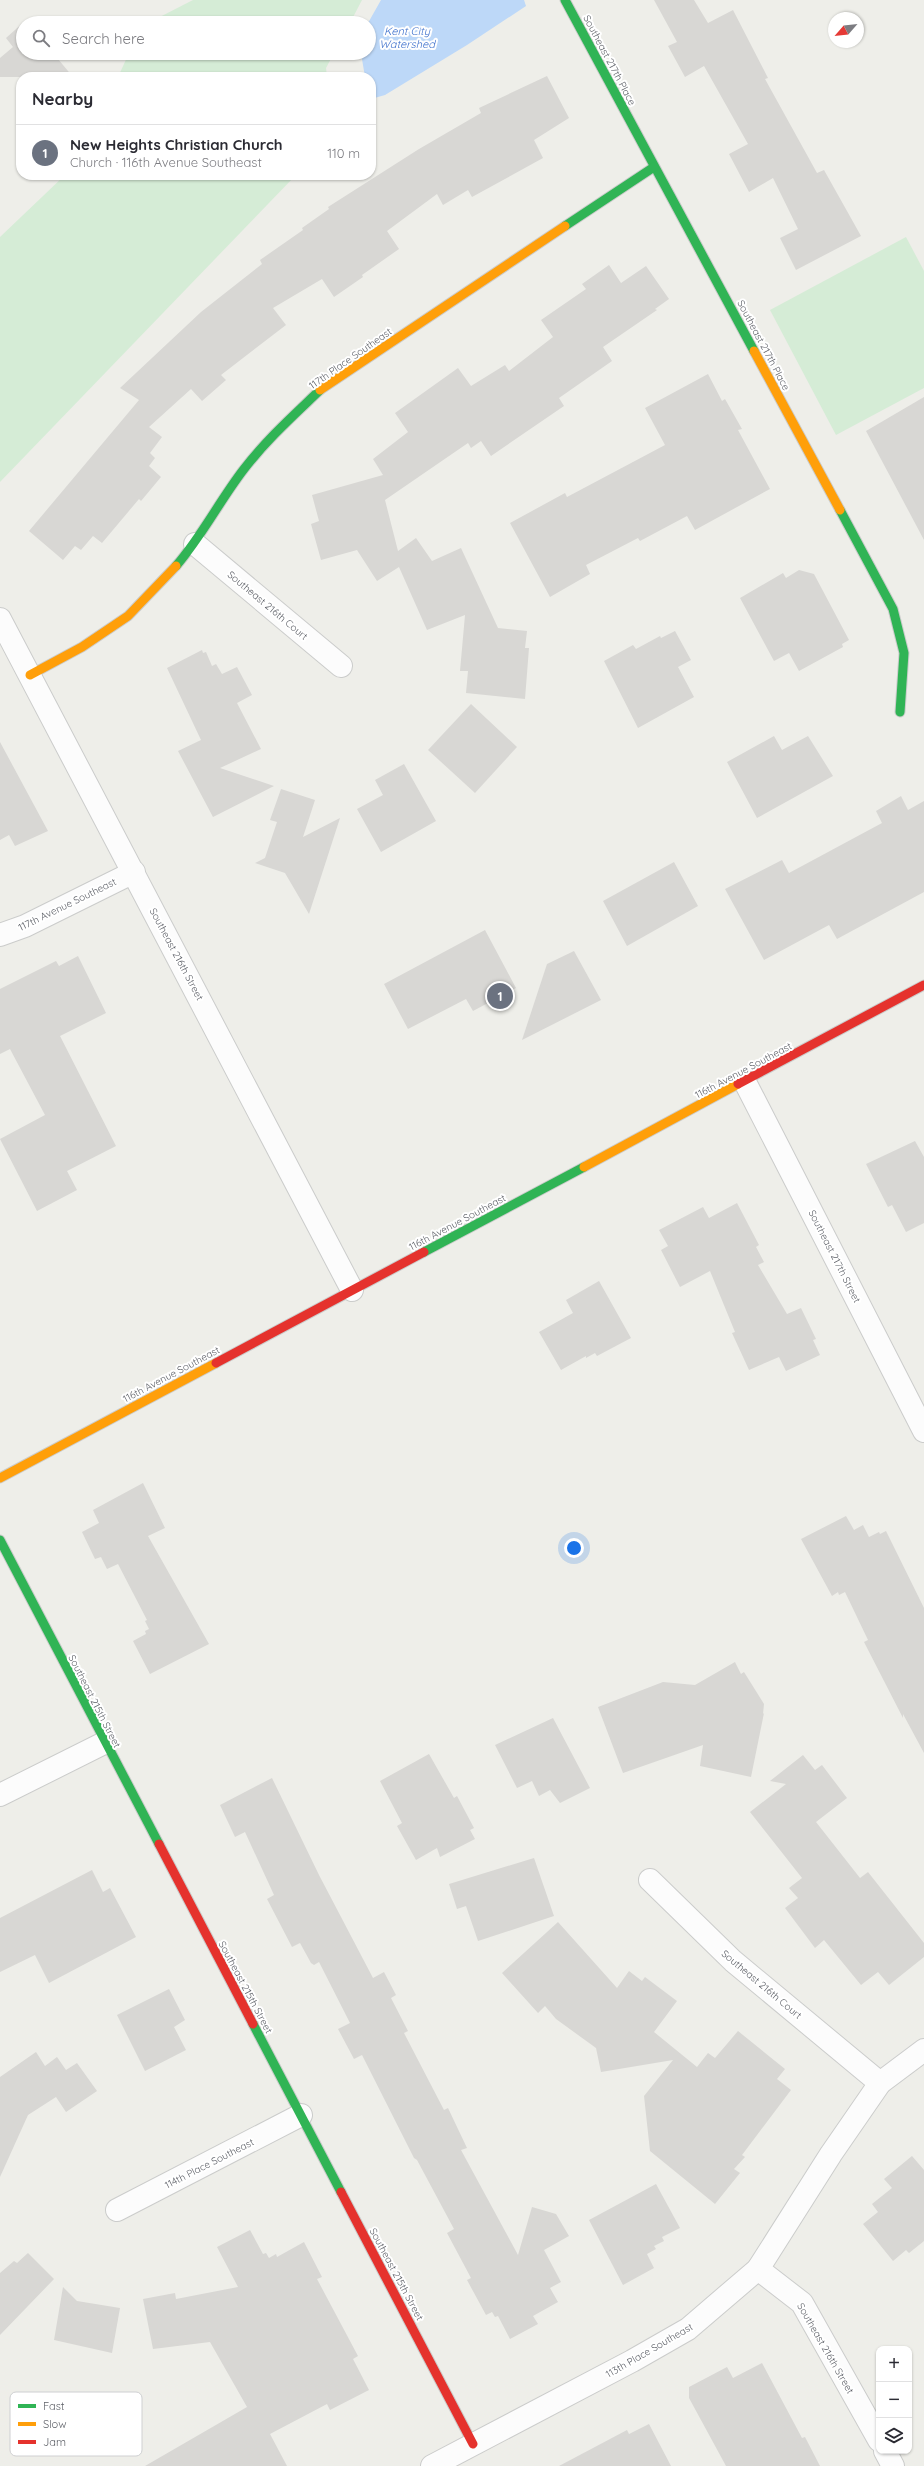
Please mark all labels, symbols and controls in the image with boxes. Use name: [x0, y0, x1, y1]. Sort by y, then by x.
north arrow: [828, 12, 864, 48]
street label: Southeast 217th Place: [580, 13, 639, 108]
search box: [16, 16, 376, 60]
water label: Kent City Watershed: [379, 24, 436, 51]
icon: search: [30, 27, 52, 49]
text: Search here: [62, 29, 145, 48]
text: Nearby: [32, 88, 93, 109]
text: New Heights Christian Church: [70, 135, 282, 154]
text: 1: [42, 145, 48, 161]
text: 110 m: [327, 145, 360, 161]
text: Church · 116th Avenue Southeast: [70, 154, 262, 170]
street label: Southeast 217th Place: [734, 298, 793, 393]
street label: 117th Place Southeast: [306, 325, 395, 392]
street label: Southeast 216th Court: [225, 568, 311, 643]
street label: 117th Avenue Southeast: [16, 875, 119, 934]
street label: Southeast 216th Street: [147, 906, 207, 1003]
pin: 1: [487, 981, 513, 1011]
street label: 116th Avenue Southeast: [693, 1039, 794, 1101]
street label: 116th Avenue Southeast: [407, 1191, 508, 1253]
street label: Southeast 217th Street: [805, 1208, 864, 1305]
street label: 116th Avenue Southeast: [121, 1343, 222, 1405]
your location: [564, 1538, 584, 1558]
street label: Southeast 215th Street: [65, 1652, 124, 1751]
street label: Southeast 215th Street: [216, 1939, 276, 2036]
street label: Southeast 216th Court: [719, 1947, 805, 2022]
street label: 114th Place Southeast: [162, 2135, 257, 2192]
street label: Southeast 215th Street: [367, 2226, 427, 2323]
street label: Southeast 216th Street: [794, 2301, 857, 2397]
street label: 113th Place Southeast: [603, 2320, 696, 2381]
map controls: [876, 2346, 912, 2454]
button: +: [876, 2346, 912, 2382]
button: −: [876, 2382, 912, 2418]
legend: [10, 2392, 142, 2456]
text: Fast: [43, 2399, 65, 2413]
text: Slow: [43, 2417, 67, 2431]
button: layers: [876, 2418, 912, 2454]
text: Jam: [43, 2435, 66, 2449]

